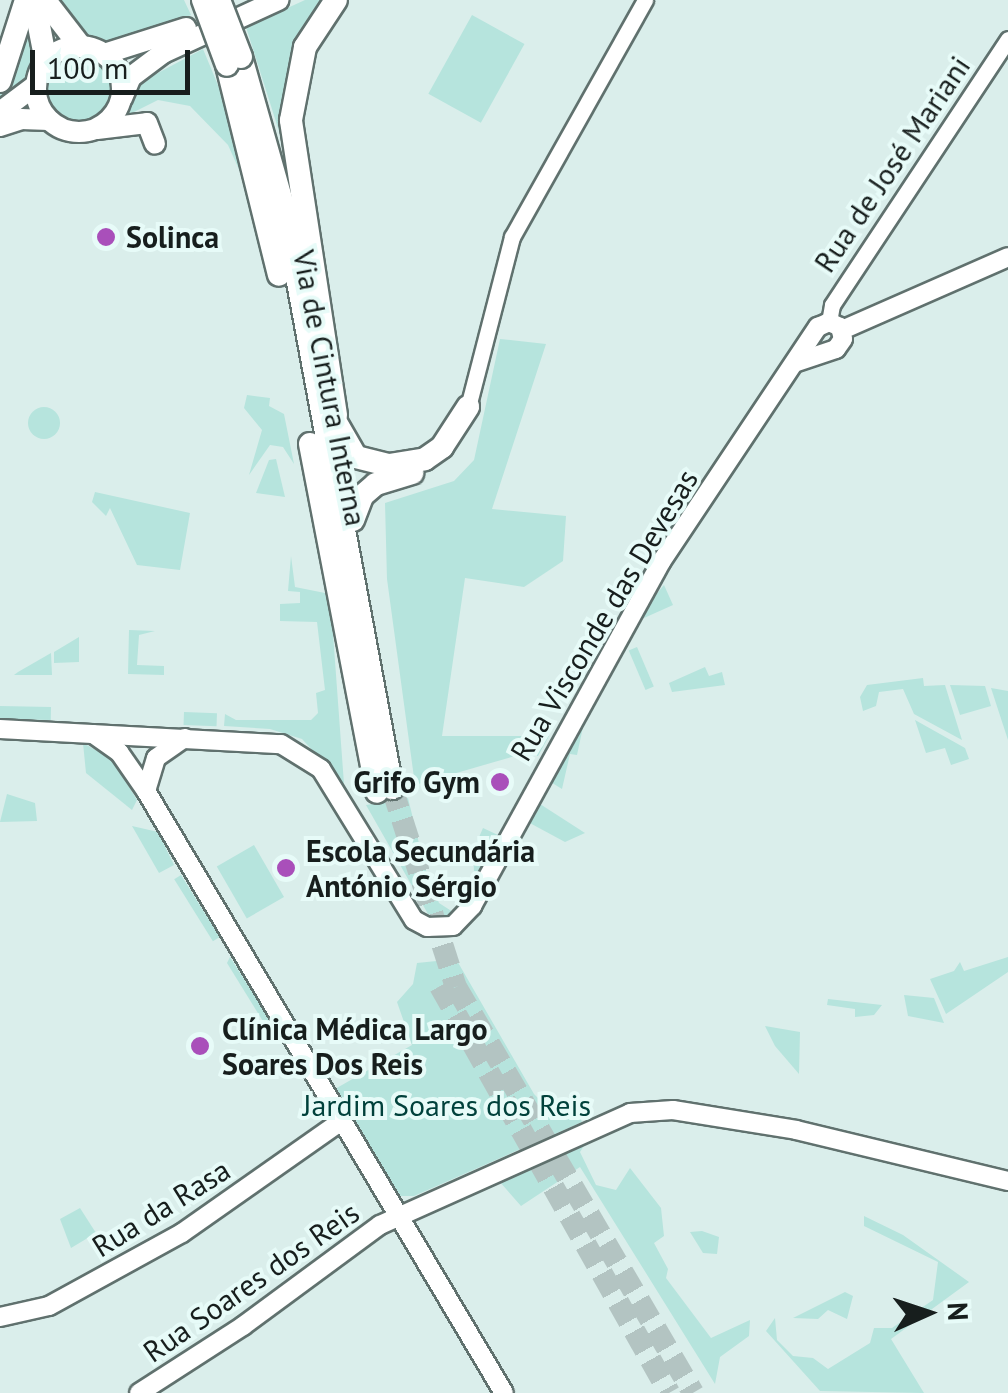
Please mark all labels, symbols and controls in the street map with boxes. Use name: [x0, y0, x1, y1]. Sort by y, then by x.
scale bar: [35, 30, 195, 92]
text: 100 m: [47, 48, 128, 87]
street label: Rua de José Mariani: [806, 49, 978, 279]
place label: Solinca: [126, 219, 219, 255]
marker: Solinca: [95, 226, 117, 248]
street label: Via de Cintura Interna: [286, 247, 374, 529]
street label: Rua Visconde das Devesas: [502, 462, 706, 768]
place label: Grifo Gym: [353, 764, 480, 800]
marker: Grifo Gym: [489, 771, 511, 793]
place label: Escola Secundária António Sérgio: [306, 833, 535, 904]
marker: Escola Secundária António Sérgio: [275, 857, 297, 879]
place label: Clínica Médica Largo Soares Dos Reis: [222, 1011, 487, 1082]
marker: Clínica Médica Largo Soares Dos Reis: [187, 1033, 213, 1059]
park label: Jardim Soares dos Reis: [303, 1087, 591, 1123]
street label: Rua da Rasa: [85, 1152, 237, 1264]
street label: Rua Soares dos Reis: [136, 1194, 366, 1370]
north arrow: [878, 1263, 978, 1363]
text: N: [940, 1301, 977, 1322]

